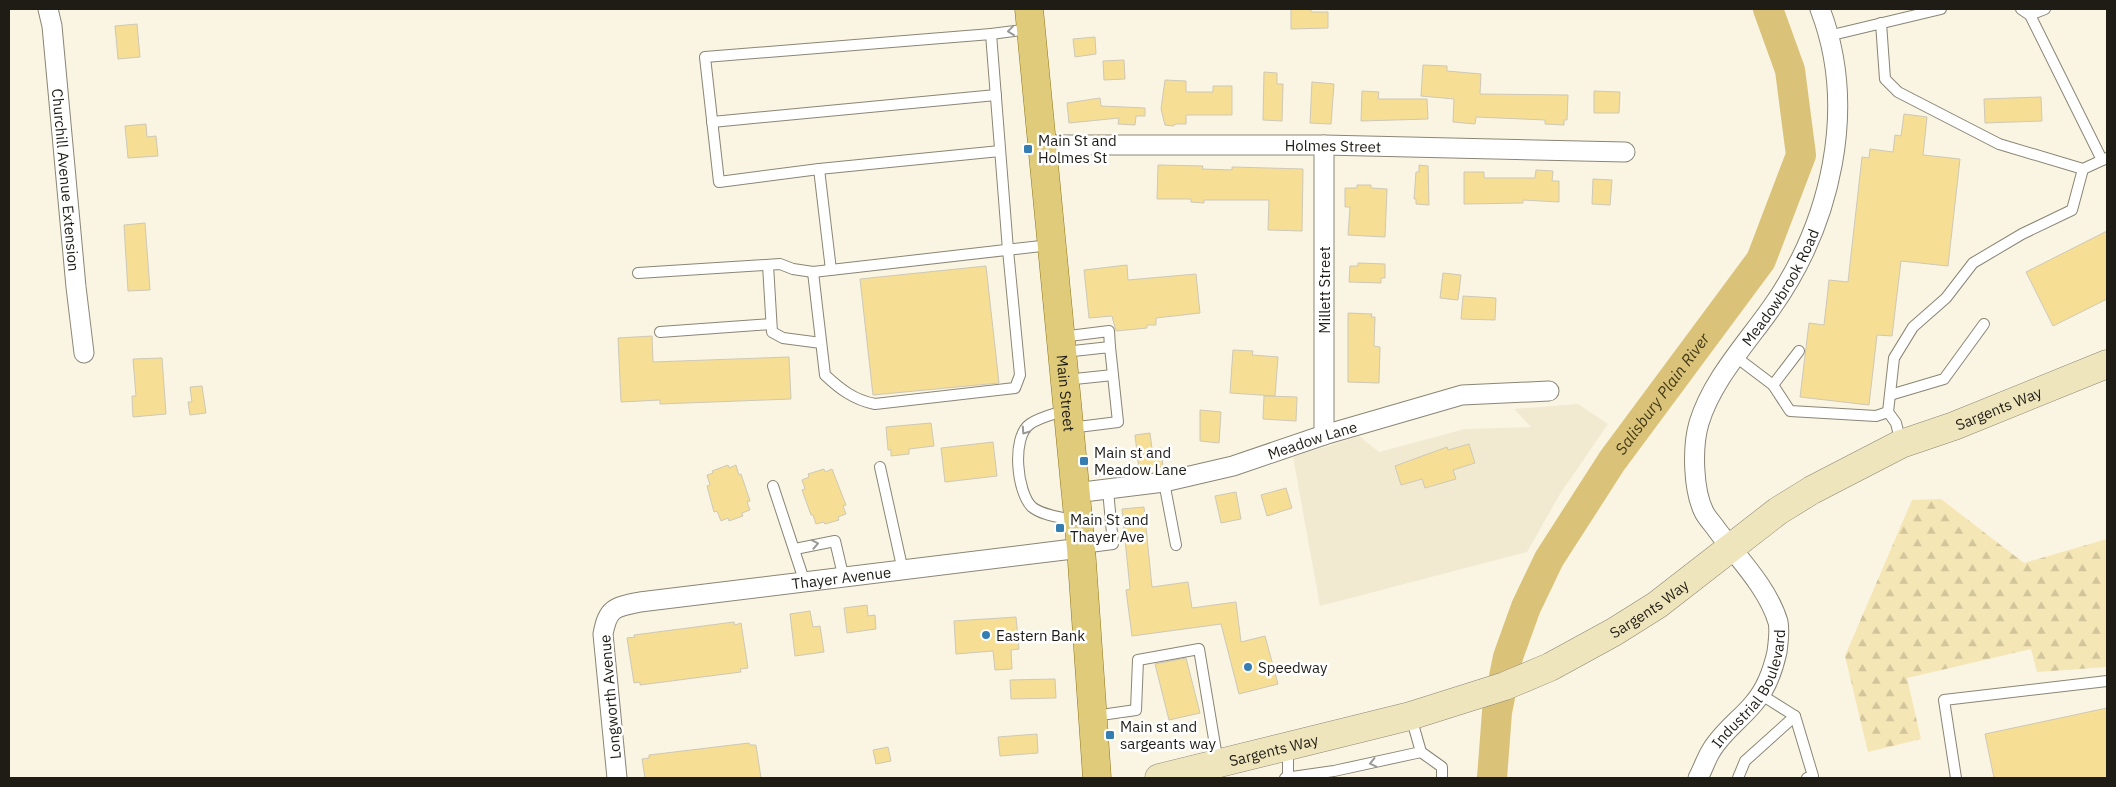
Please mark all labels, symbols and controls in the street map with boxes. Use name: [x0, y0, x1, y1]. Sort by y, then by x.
one-way arrow: [1007, 25, 1015, 36]
street label: Churchill Avenue Extension: [48, 88, 84, 272]
place label: Main St and Holmes St: [1038, 131, 1117, 167]
street label: Holmes Street: [1285, 135, 1381, 156]
marker: Main St and Holmes St: [1022, 143, 1034, 155]
street label: Meadowbrook Road: [1737, 226, 1822, 349]
street label: Millett Street: [1315, 246, 1334, 334]
water label: Salisbury Plain River: [1610, 328, 1714, 458]
street label: Main Street: [1053, 354, 1079, 433]
street label: Sargents Way: [1953, 382, 2045, 434]
street label: Meadow Lane: [1265, 416, 1359, 463]
one-way arrow: [1022, 425, 1031, 435]
place label: Main st and Meadow Lane: [1094, 443, 1187, 479]
marker: Main st and Meadow Lane: [1078, 455, 1090, 467]
place label: Main St and Thayer Ave: [1070, 510, 1149, 546]
marker: Main St and Thayer Ave: [1054, 522, 1066, 534]
one-way arrow: [810, 540, 819, 550]
street label: Thayer Avenue: [791, 562, 892, 593]
street label: Sargents Way: [1606, 575, 1692, 642]
place label: Eastern Bank: [996, 626, 1085, 645]
marker: Eastern Bank: [980, 629, 992, 641]
street label: Industrial Boulevard: [1707, 629, 1788, 751]
street label: Longworth Avenue: [595, 634, 625, 760]
place label: Speedway: [1258, 658, 1328, 677]
marker: Speedway: [1242, 661, 1254, 673]
place label: Main st and sargeants way: [1120, 717, 1217, 753]
marker: Main st and sargeants way: [1104, 729, 1116, 741]
street label: Sargents Way: [1227, 729, 1321, 770]
one-way arrow: [1368, 757, 1377, 768]

